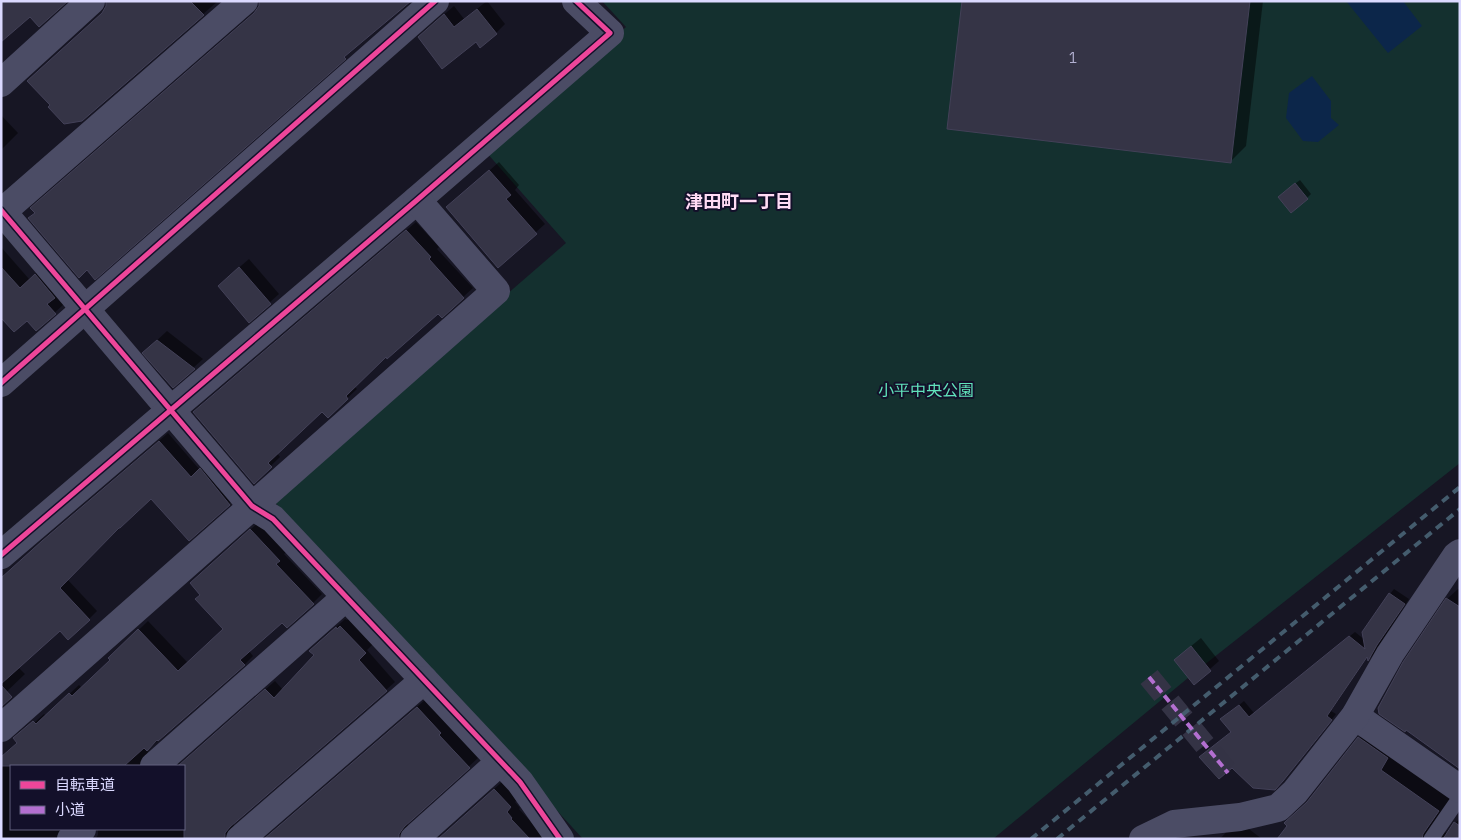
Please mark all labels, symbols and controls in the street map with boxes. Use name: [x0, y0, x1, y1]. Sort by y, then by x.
house number: 1: [1069, 49, 1077, 67]
district label: 津田町一丁目: [685, 190, 793, 213]
park label: 小平中央公園: [878, 380, 974, 400]
legend: [10, 765, 185, 830]
text: 自転車道: [55, 775, 115, 794]
text: 小道: [55, 800, 85, 819]

